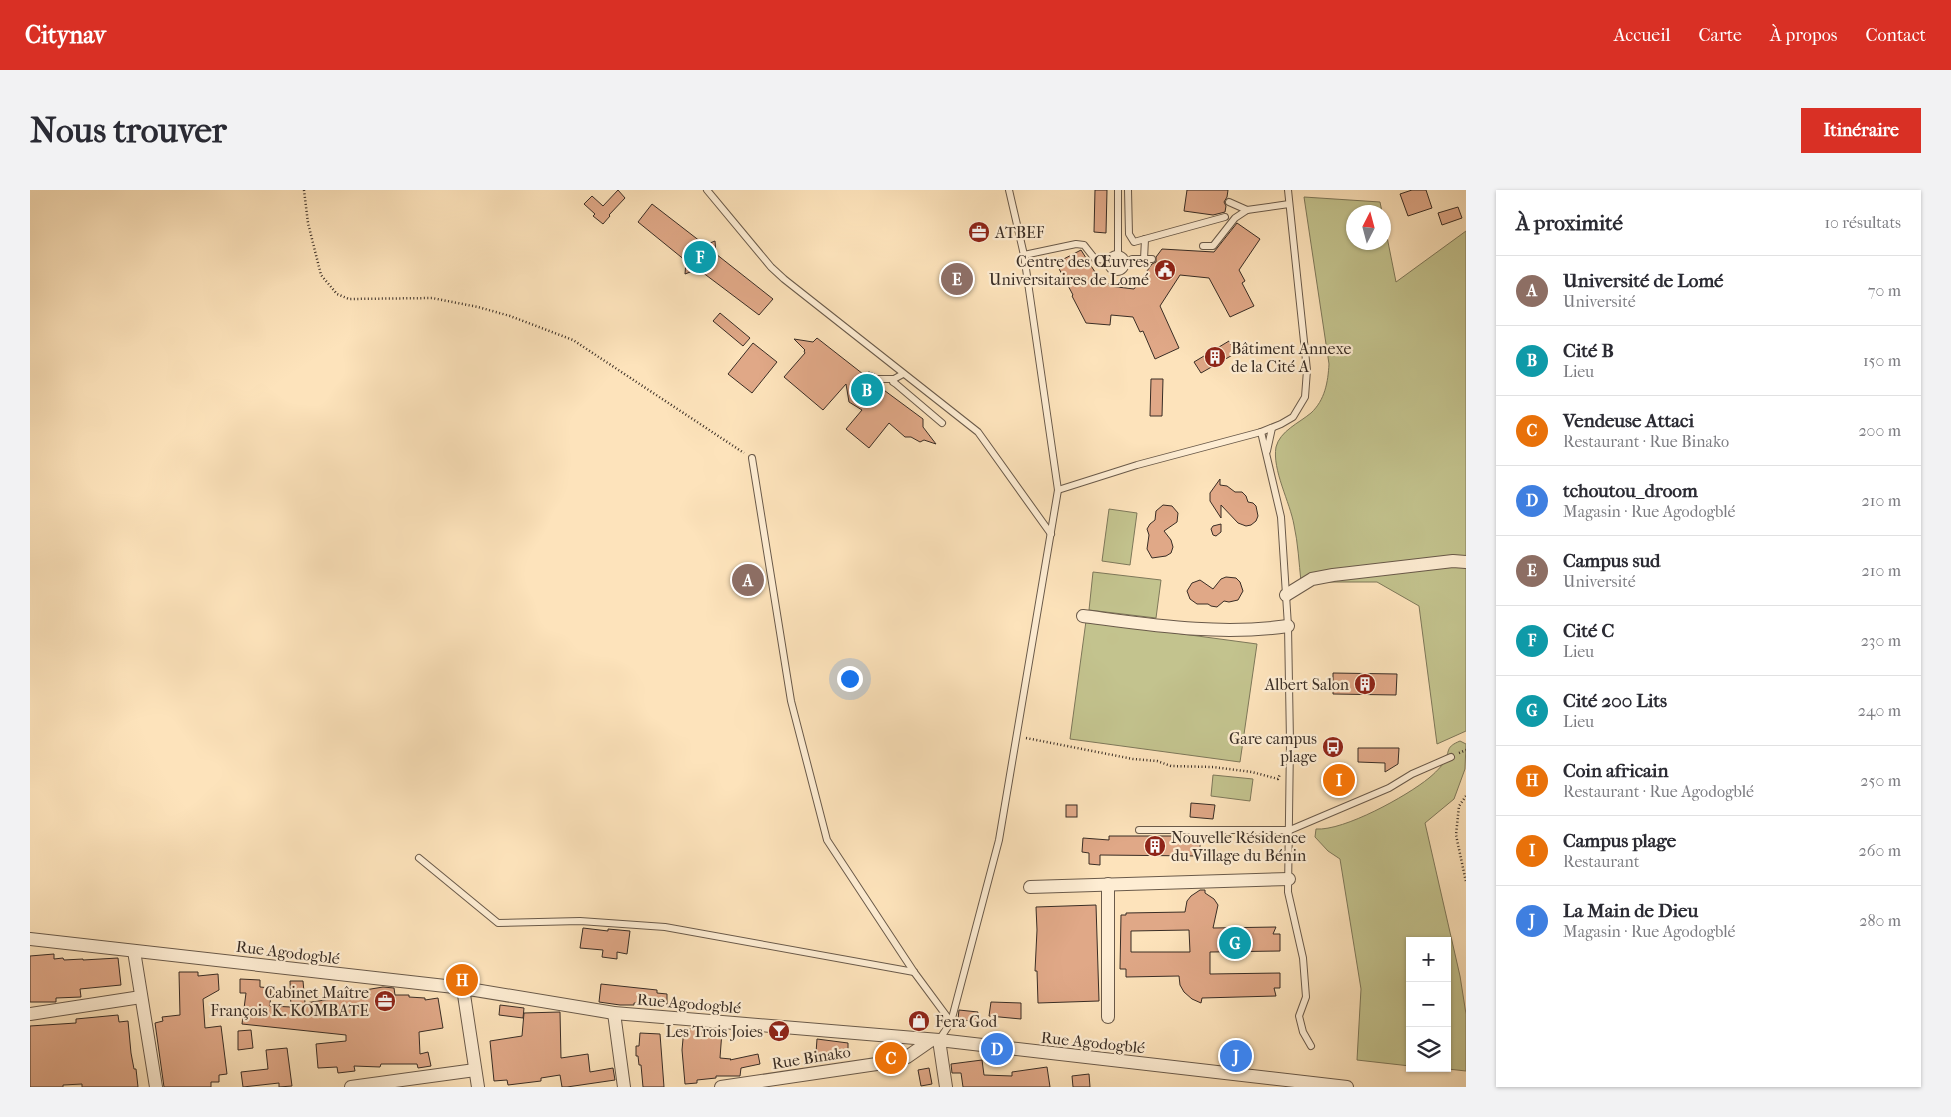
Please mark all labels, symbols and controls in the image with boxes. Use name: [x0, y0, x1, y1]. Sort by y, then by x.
text: Citynav: [25, 21, 106, 49]
text: Accueil: [1614, 25, 1671, 46]
text: Carte: [1699, 25, 1742, 46]
text: À propos: [1770, 25, 1837, 46]
text: Contact: [1865, 25, 1926, 46]
button: Itinéraire: [1801, 108, 1921, 153]
text: Nous trouver: [30, 110, 227, 151]
north arrow: [1346, 205, 1391, 250]
text: À proximité: [1516, 211, 1623, 235]
text: 10 résultats: [1824, 213, 1901, 232]
office icon: ATBEF: [967, 220, 991, 244]
place label: ATBEF: [994, 223, 1045, 242]
pin: F: [684, 238, 716, 276]
place label: Centre des Œuvres Universitaires de Lomé: [989, 252, 1149, 289]
public building icon: Centre des Œuvres Universitaires de Lomé: [1153, 258, 1177, 282]
pin: E: [941, 260, 973, 298]
text: Université de Lomé: [1563, 270, 1724, 292]
text: A: [1527, 281, 1537, 300]
text: 70 m: [1868, 281, 1901, 300]
text: Université: [1563, 292, 1636, 311]
place label: Bâtiment Annexe de la Cité A: [1231, 339, 1351, 376]
text: Cité B: [1563, 340, 1614, 362]
building icon: Bâtiment Annexe de la Cité A: [1203, 345, 1227, 369]
text: B: [1527, 351, 1537, 370]
text: 150 m: [1863, 351, 1901, 370]
text: Lieu: [1563, 362, 1594, 381]
pin: B: [851, 371, 883, 409]
text: Vendeuse Attaci: [1563, 410, 1694, 432]
text: C: [1527, 421, 1537, 440]
text: 200 m: [1858, 421, 1901, 440]
text: Restaurant · Rue Binako: [1563, 432, 1729, 451]
text: tchoutou_droom: [1563, 480, 1698, 502]
text: D: [1526, 491, 1538, 510]
text: 210 m: [1862, 491, 1901, 510]
text: Magasin · Rue Agodogblé: [1563, 502, 1736, 521]
text: Campus sud: [1563, 550, 1660, 572]
pin: A: [732, 561, 764, 599]
text: E: [1527, 561, 1537, 580]
text: 210 m: [1862, 561, 1901, 580]
text: Université: [1563, 572, 1636, 591]
text: Cité C: [1563, 620, 1614, 642]
text: F: [1528, 631, 1536, 650]
text: 230 m: [1861, 631, 1901, 650]
text: Lieu: [1563, 642, 1594, 661]
your location: [837, 666, 863, 692]
building icon: Albert Salon: [1353, 672, 1377, 696]
place label: Albert Salon: [1264, 675, 1350, 694]
text: Cité 200 Lits: [1563, 690, 1667, 712]
text: G: [1526, 701, 1538, 720]
text: 240 m: [1858, 701, 1901, 720]
text: Lieu: [1563, 712, 1594, 731]
place label: Gare campus plage: [1229, 729, 1317, 766]
bus stop icon: Gare campus plage: [1321, 735, 1345, 759]
text: Coin africain: [1563, 760, 1668, 782]
pin: I: [1323, 761, 1355, 799]
text: H: [1526, 771, 1538, 790]
text: 250 m: [1860, 771, 1901, 790]
text: Restaurant · Rue Agodogblé: [1563, 782, 1754, 801]
place label: Nouvelle Résidence du Village du Bénin: [1171, 828, 1307, 865]
text: Campus plage: [1563, 830, 1676, 852]
building icon: Nouvelle Résidence du Village du Bénin: [1143, 834, 1167, 858]
text: I: [1529, 841, 1535, 860]
text: 260 m: [1859, 841, 1901, 860]
text: Restaurant: [1563, 852, 1639, 871]
text: La Main de Dieu: [1563, 900, 1698, 922]
text: J: [1529, 911, 1535, 930]
text: 280 m: [1859, 911, 1901, 930]
text: Magasin · Rue Agodogblé: [1563, 922, 1736, 941]
pin: G: [1219, 924, 1251, 962]
street label: Rue Agodogblé: [235, 937, 341, 968]
map controls: [1406, 937, 1451, 1072]
button: +: [1406, 937, 1451, 982]
pin: H: [446, 961, 478, 999]
button: −: [1406, 982, 1451, 1027]
place label: Cabinet Maître François K. KOMBATE: [210, 983, 369, 1020]
office icon: Cabinet Maître François K. KOMBATE: [373, 989, 397, 1013]
street label: Rue Agodogblé: [636, 989, 742, 1018]
shop icon: Fera God: [907, 1009, 931, 1033]
place label: Fera God: [935, 1012, 998, 1031]
bar icon: Les Trois Joies: [767, 1019, 791, 1043]
place label: Les Trois Joies: [665, 1022, 763, 1041]
button: layers: [1406, 1027, 1451, 1072]
street label: Rue Agodogblé: [1040, 1028, 1146, 1057]
pin: D: [981, 1030, 1013, 1068]
pin: J: [1220, 1037, 1252, 1075]
pin: C: [875, 1039, 907, 1077]
street label: Rue Binako: [770, 1042, 852, 1073]

